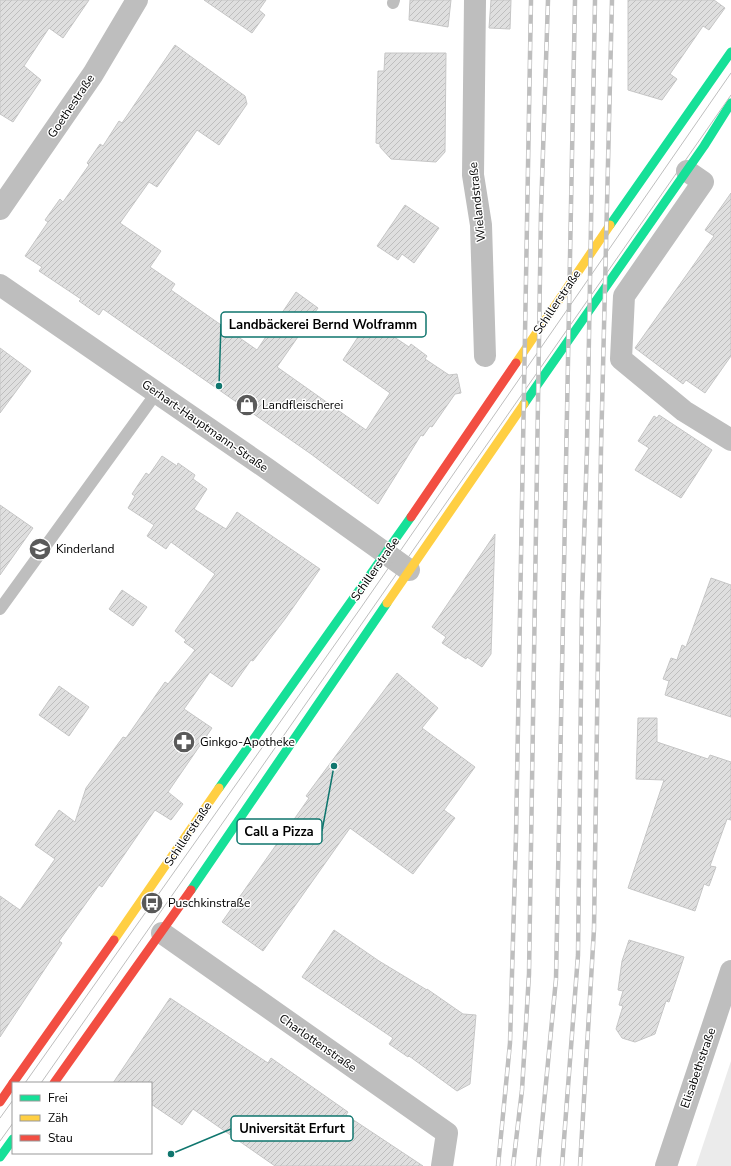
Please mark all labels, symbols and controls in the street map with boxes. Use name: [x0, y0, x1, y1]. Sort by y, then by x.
street label: Goethestraße: [44, 71, 98, 141]
street label: Wielandstraße: [465, 161, 489, 243]
street label: Schillerstraße: [530, 267, 584, 337]
callout: Landbäckerei Bernd Wolframm: [221, 312, 426, 337]
text: Landbäckerei Bernd Wolframm: [229, 316, 417, 334]
street label: Gerhart-Hauptmann-Straße: [139, 376, 271, 476]
shop icon: Landfleischerei: [234, 392, 260, 418]
place label: Landfleischerei: [262, 397, 343, 413]
street label: Schillerstraße: [347, 534, 403, 604]
school or university icon: Kinderland: [27, 536, 53, 562]
place label: Kinderland: [56, 541, 115, 557]
pharmacy icon: Ginkgo-Apotheke: [171, 729, 197, 755]
place label: Ginkgo-Apotheke: [200, 734, 295, 750]
street label: Schillerstraße: [161, 799, 215, 869]
callout: Call a Pizza: [237, 819, 322, 844]
text: Call a Pizza: [244, 823, 314, 841]
bus stop icon: Puschkinstraße: [139, 890, 165, 916]
place label: Puschkinstraße: [168, 895, 250, 911]
street label: Charlottenstraße: [276, 1010, 360, 1076]
street label: Elisabethstraße: [677, 1026, 719, 1110]
legend: [12, 1082, 152, 1154]
text: Frei: [48, 1090, 68, 1106]
text: Zäh: [48, 1110, 68, 1126]
callout: Universität Erfurt: [231, 1116, 353, 1141]
text: Universität Erfurt: [239, 1120, 346, 1138]
text: Stau: [48, 1130, 73, 1146]

